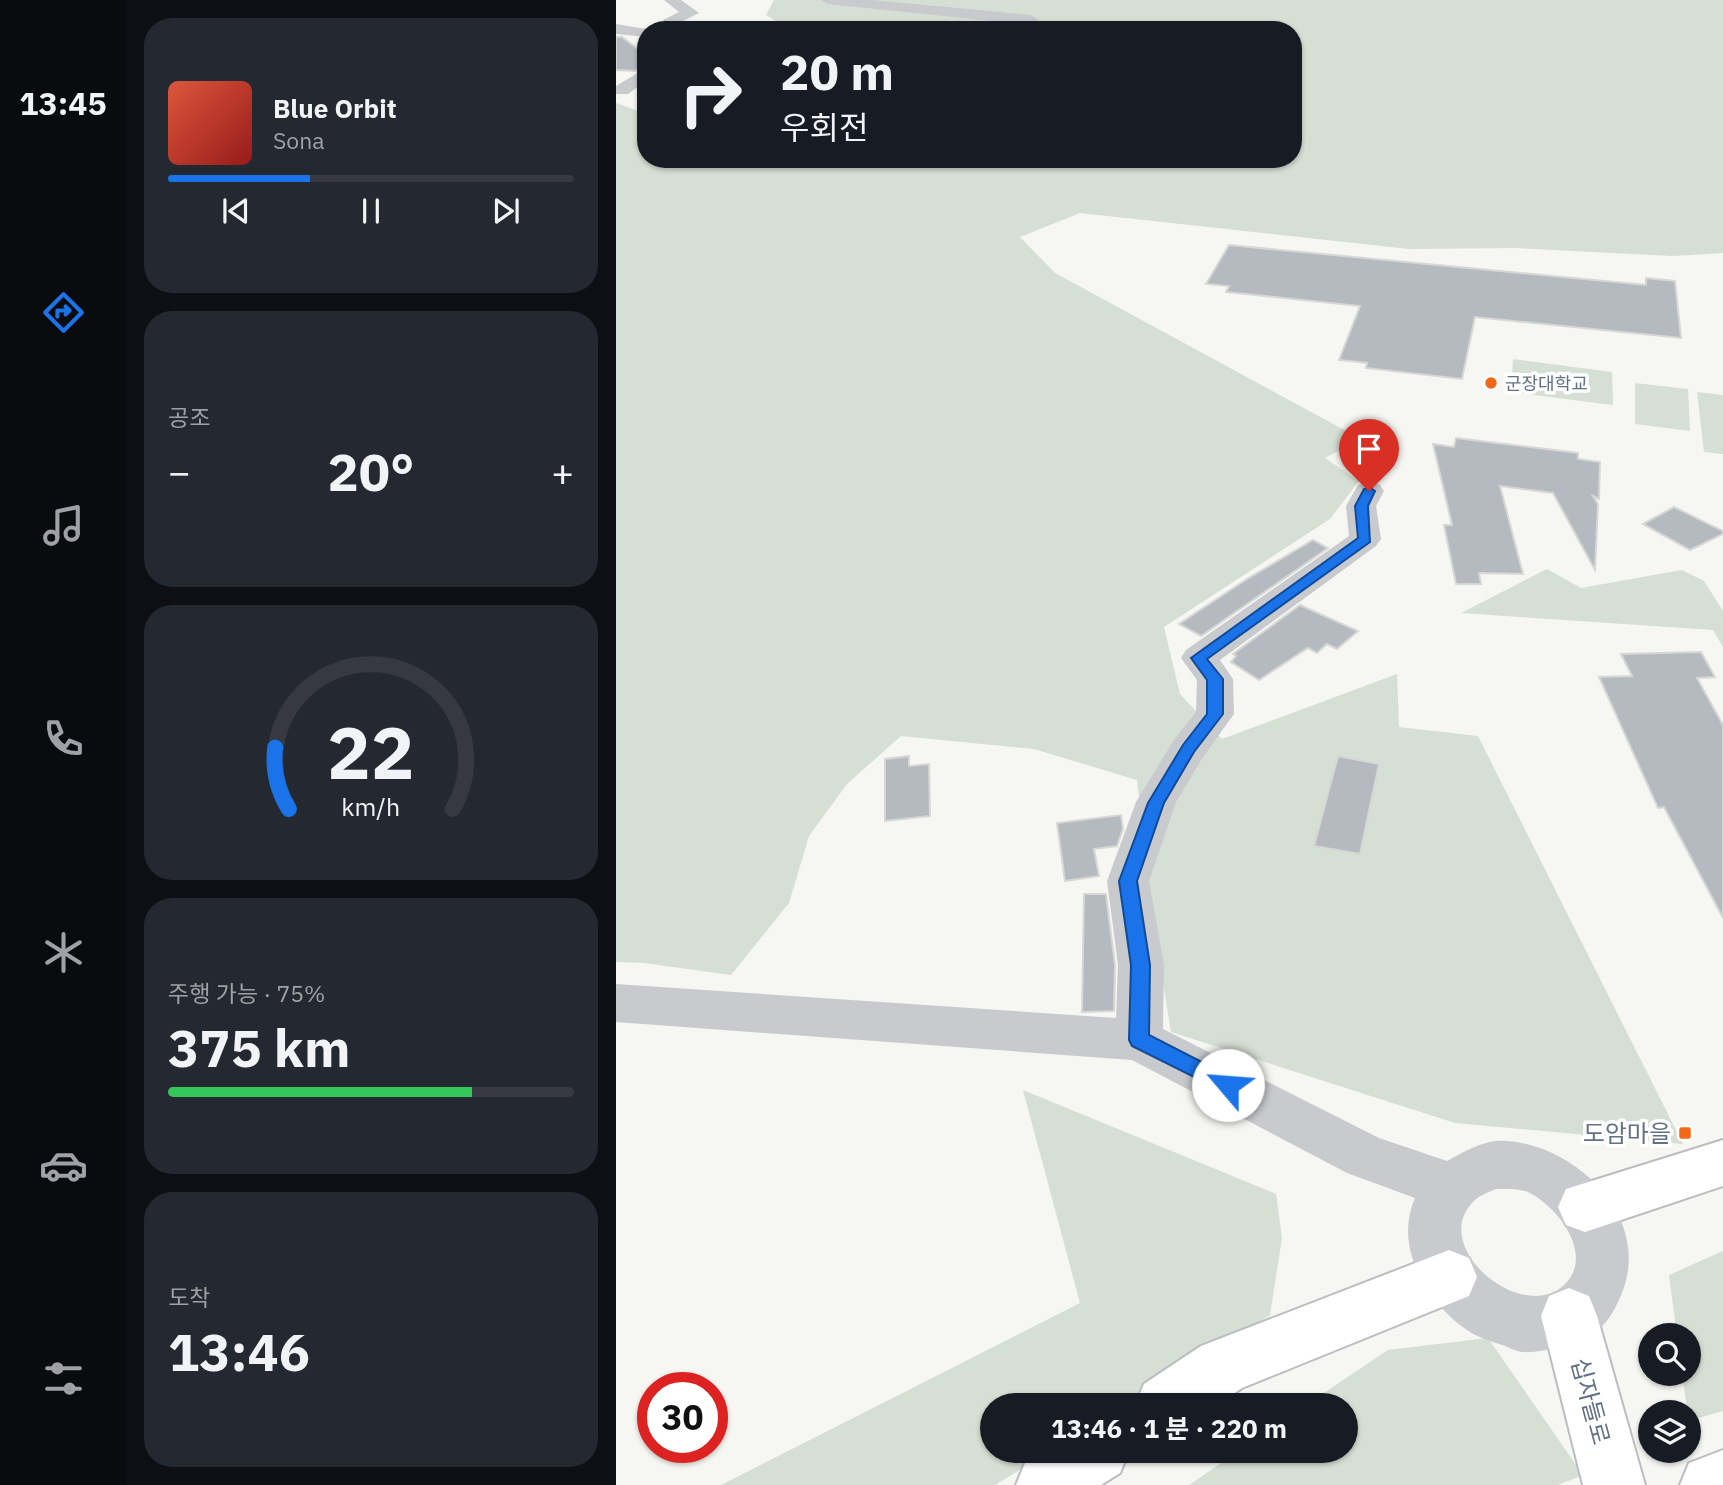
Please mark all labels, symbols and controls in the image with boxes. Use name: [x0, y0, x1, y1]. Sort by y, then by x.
text: 20 m: [780, 40, 894, 103]
icon: right: [665, 49, 756, 140]
text: 13:45: [19, 82, 107, 124]
text: Blue Orbit: [273, 91, 397, 125]
text: 우회전: [780, 106, 868, 148]
text: Sona: [273, 125, 325, 155]
icon: previous: [217, 192, 255, 230]
icon: pause: [352, 192, 390, 230]
icon: next: [487, 192, 525, 230]
icon: directions: [39, 288, 88, 337]
place label: 군장대학교: [1505, 372, 1588, 395]
marker: 군장대학교: [1483, 375, 1499, 391]
text: 공조: [168, 402, 210, 432]
pin: [1339, 419, 1399, 491]
icon: arrive: [1350, 430, 1388, 468]
text: 20°: [328, 438, 414, 505]
text: −: [168, 447, 191, 496]
text: +: [551, 447, 574, 496]
icon: music: [39, 501, 88, 550]
text: 22: [327, 704, 415, 799]
icon: phone: [39, 714, 88, 763]
text: km/h: [342, 789, 400, 822]
icon: climate: [39, 928, 88, 977]
text: 주행 가능 · 75%: [168, 978, 325, 1008]
text: 375 km: [168, 1014, 350, 1081]
position arrow: [1191, 1048, 1265, 1122]
place label: 도암마을: [1583, 1117, 1671, 1149]
marker: 도암마을: [1677, 1125, 1693, 1141]
icon: car: [39, 1141, 88, 1190]
text: 도착: [168, 1282, 210, 1312]
text: 13:46: [168, 1318, 310, 1385]
map controls: [1638, 1323, 1701, 1463]
button: search: [1638, 1323, 1701, 1386]
icon: filters: [39, 1354, 88, 1403]
street label: 십자들로: [1564, 1354, 1618, 1448]
speed limit sign: 30: [637, 1372, 728, 1463]
button: layers: [1638, 1400, 1701, 1463]
text: 13:46 · 1 분 · 220 m: [1051, 1411, 1287, 1445]

